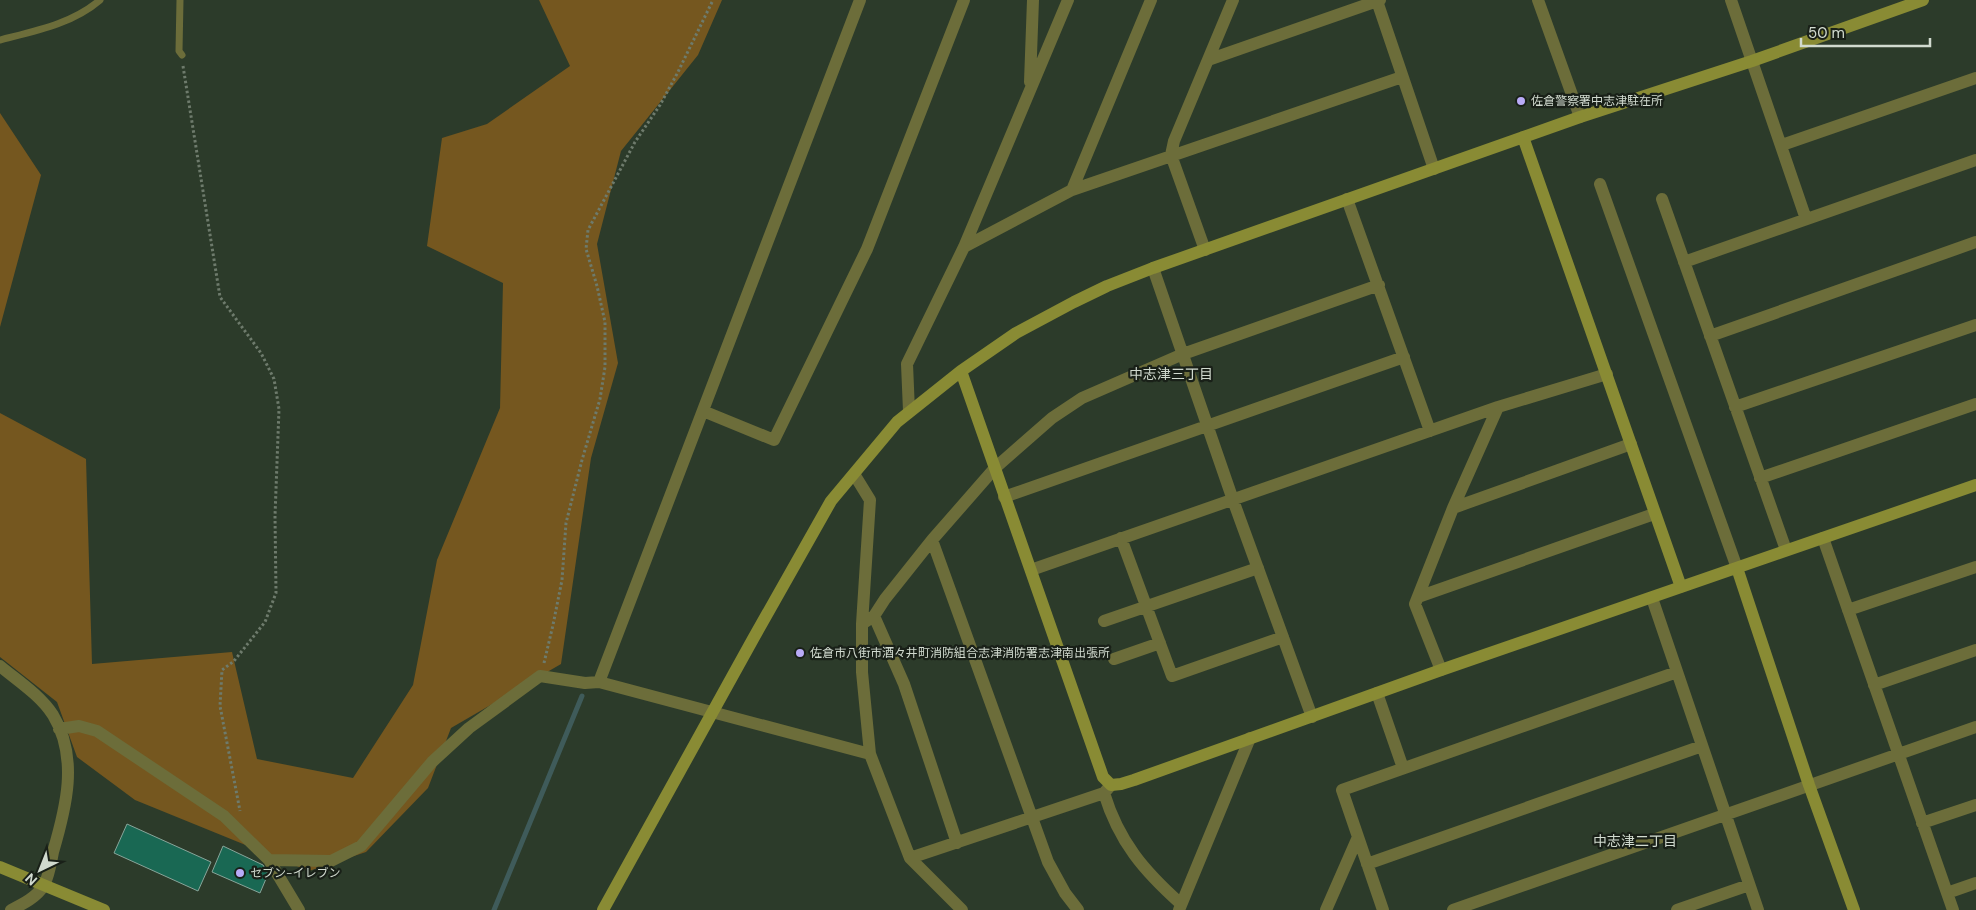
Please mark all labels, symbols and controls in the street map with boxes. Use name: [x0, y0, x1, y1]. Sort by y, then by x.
scale bar: [1801, 15, 1930, 47]
text: 50 m: [1808, 23, 1845, 43]
place label: 佐倉警察署中志津駐在所: [1531, 93, 1663, 109]
marker: 佐倉警察署中志津駐在所: [1515, 95, 1527, 107]
district label: 中志津三丁目: [1129, 365, 1213, 383]
place label: 佐倉市八街市酒々井町消防組合志津消防署志津南出張所: [810, 645, 1110, 661]
marker: 佐倉市八街市酒々井町消防組合志津消防署志津南出張所: [794, 647, 806, 659]
district label: 中志津二丁目: [1593, 832, 1677, 850]
north arrow: [15, 845, 65, 895]
place label: セブン-イレブン: [250, 865, 341, 881]
marker: セブン-イレブン: [234, 867, 246, 879]
text: N: [21, 869, 41, 890]

